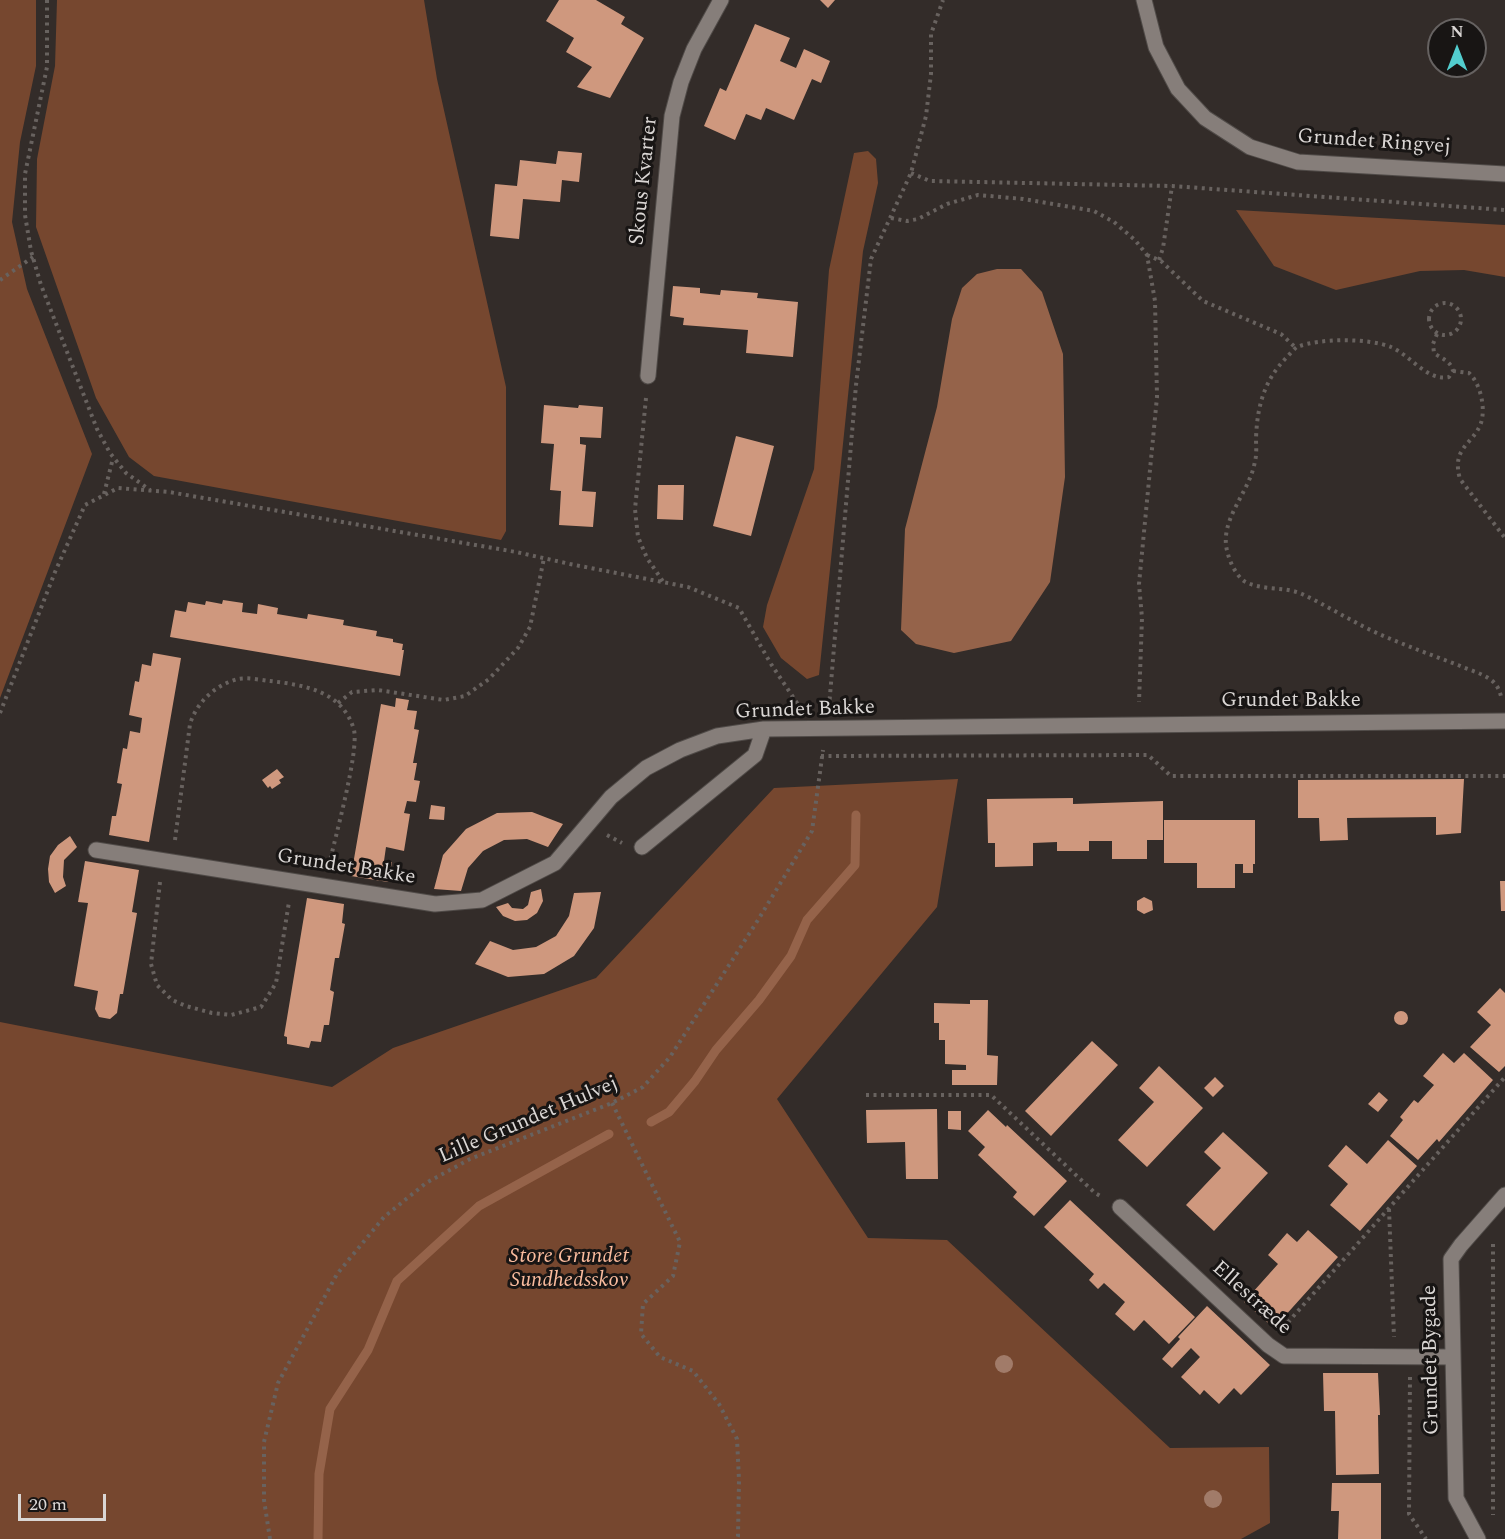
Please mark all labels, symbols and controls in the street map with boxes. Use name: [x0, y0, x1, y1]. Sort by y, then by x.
north arrow: [1427, 18, 1487, 78]
text: N: [1450, 20, 1464, 44]
street label: Skous Kvarter: [626, 115, 664, 247]
street label: Grundet Ringvej: [1296, 125, 1452, 161]
street label: Grundet Bakke: [1221, 689, 1361, 715]
street label: Grundet Bakke: [735, 696, 875, 726]
street label: Grundet Bakke: [275, 845, 417, 891]
street label: Lille Grundet Hulvej: [435, 1072, 623, 1170]
park label: Store Grundet Sundhedsskov: [509, 1245, 629, 1295]
street label: Ellestræde: [1206, 1257, 1296, 1341]
street label: Grundet Bygade: [1418, 1285, 1446, 1435]
scale bar: [21, 1482, 110, 1520]
text: 20 m: [29, 1491, 67, 1518]

